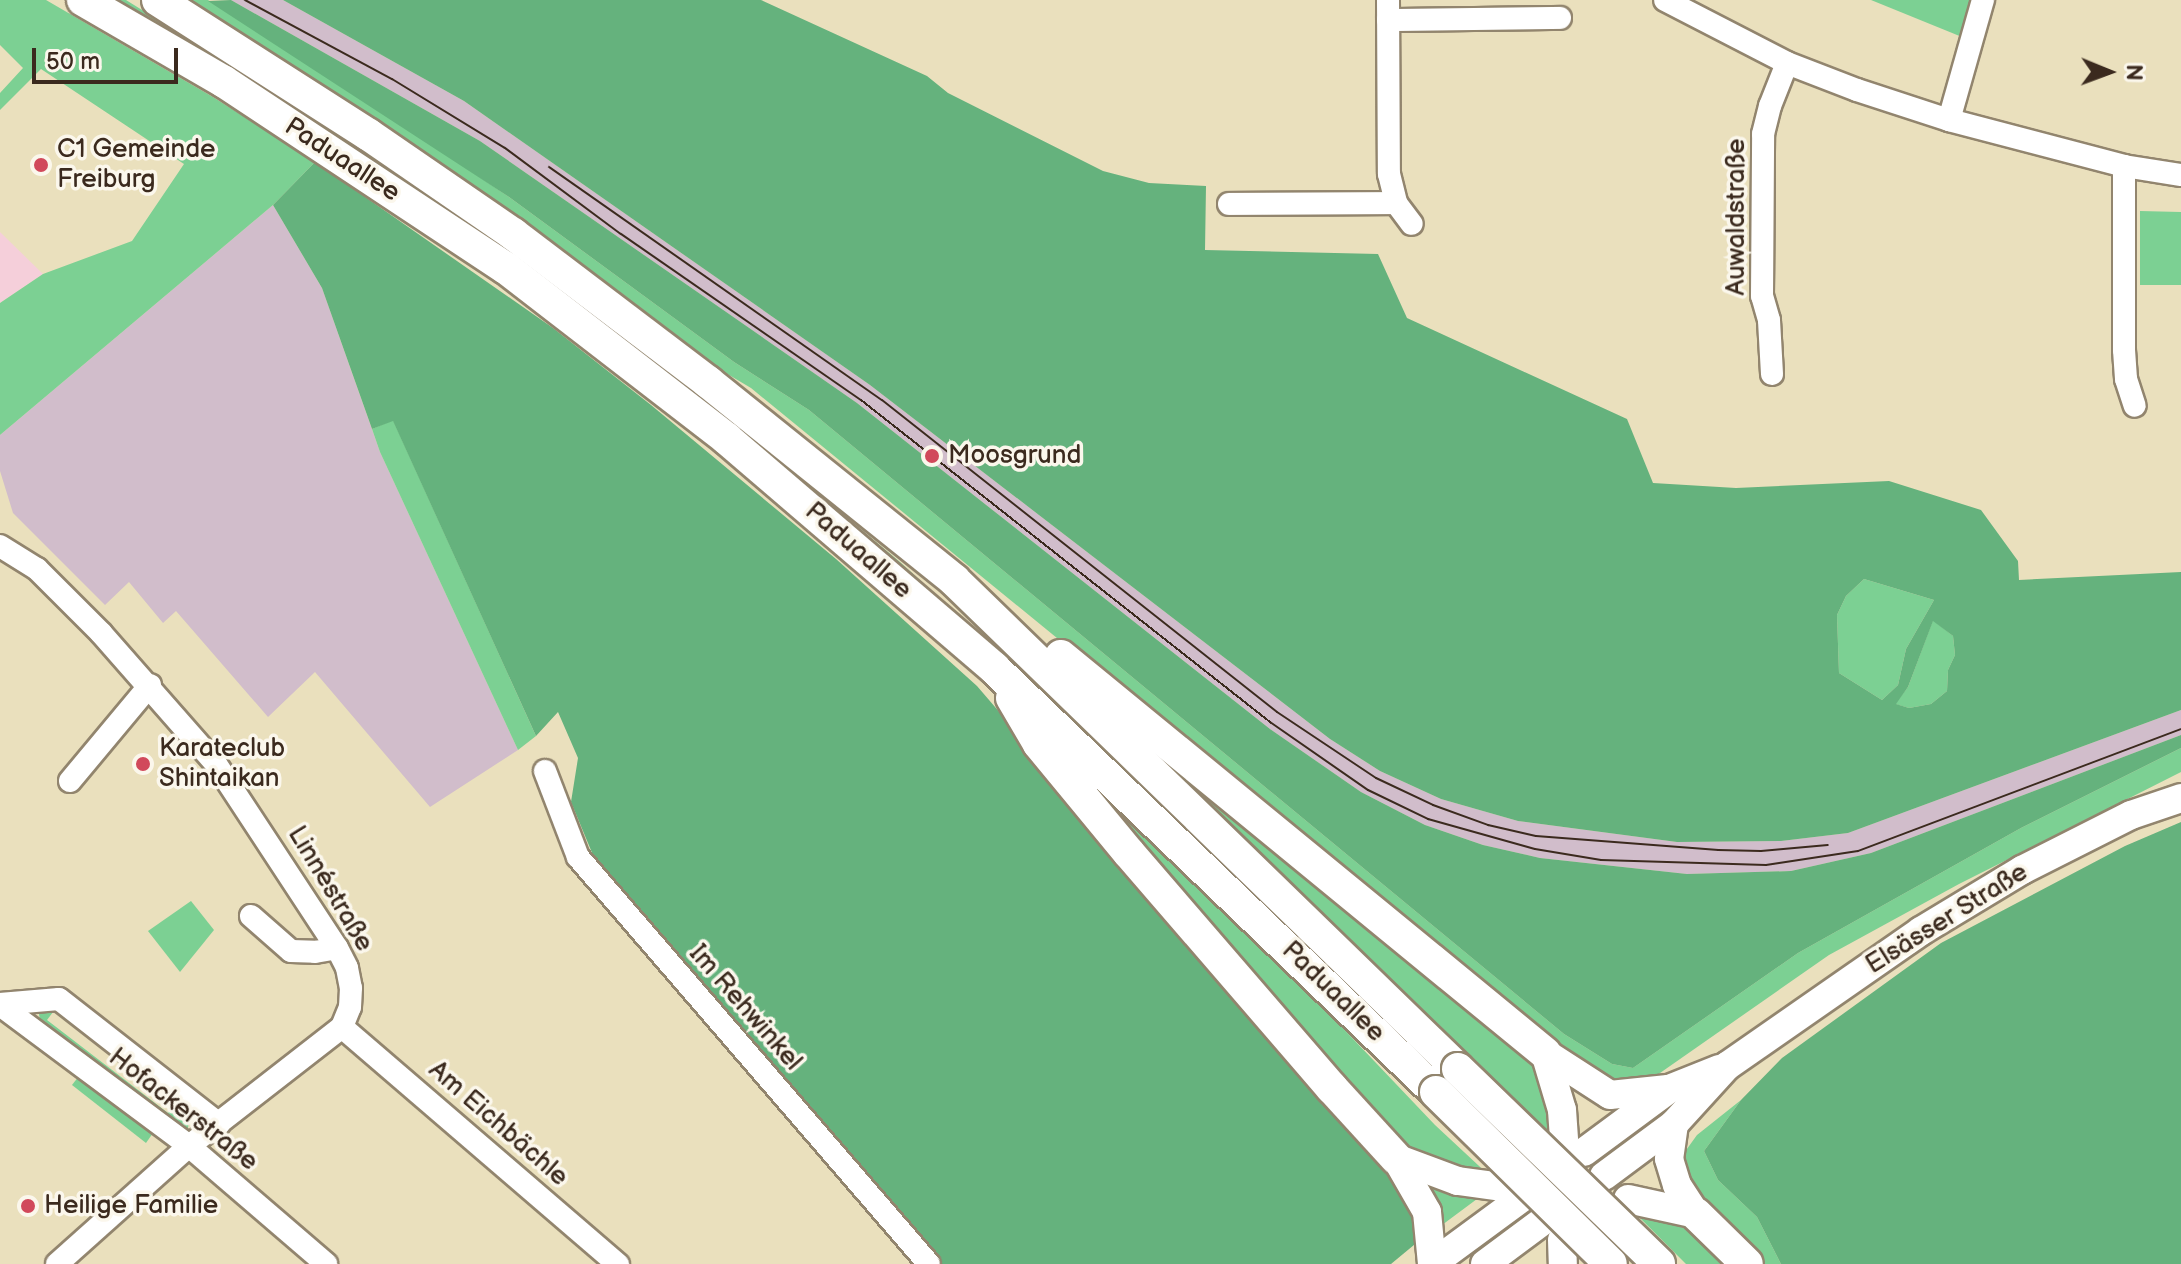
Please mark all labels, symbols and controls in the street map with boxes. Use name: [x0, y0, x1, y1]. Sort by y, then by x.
scale bar: [36, 32, 182, 82]
north arrow: [2069, 32, 2149, 112]
text: 50 m: [46, 47, 100, 76]
text: N: [2120, 64, 2147, 81]
street label: Paduaallee: [279, 111, 405, 209]
place label: C1 Gemeinde Freiburg: [57, 134, 215, 196]
street label: Auwaldstraße: [1721, 139, 1753, 295]
marker: C1 Gemeinde Freiburg: [32, 156, 50, 174]
place label: Moosgrund: [948, 440, 1081, 472]
marker: Moosgrund: [923, 447, 941, 465]
street label: Paduaallee: [798, 496, 918, 606]
place label: Karateclub Shintaikan: [159, 733, 285, 794]
marker: Karateclub Shintaikan: [134, 755, 152, 773]
street label: Linnéstraße: [280, 821, 380, 957]
street label: Elsässer Straße: [1860, 857, 2034, 981]
street label: Paduaallee: [1275, 935, 1391, 1049]
street label: Im Rehwinkel: [682, 939, 808, 1077]
street label: Hofackerstraße: [102, 1042, 264, 1178]
street label: Am Eichbächle: [422, 1055, 574, 1193]
place label: Heilige Familie: [44, 1190, 218, 1222]
marker: Heilige Familie: [19, 1197, 37, 1215]

